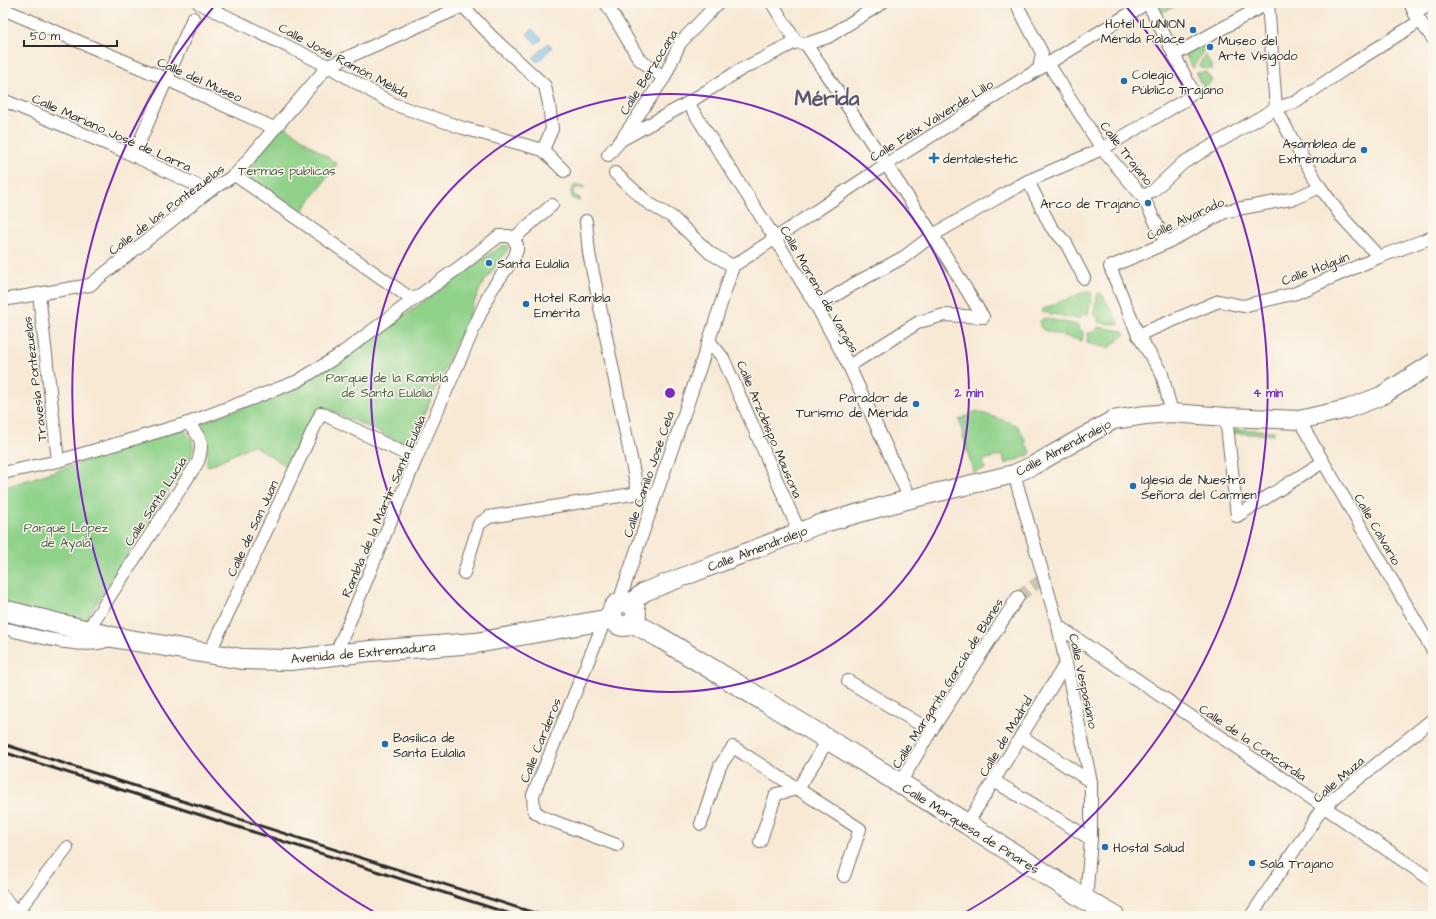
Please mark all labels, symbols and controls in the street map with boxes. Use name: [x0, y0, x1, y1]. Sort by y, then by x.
place label: Hotel ILUNION Mérida Palace: [1101, 15, 1185, 48]
street label: Calle José Ramón Mélida: [275, 19, 412, 103]
scale bar: [24, 22, 117, 48]
marker: Hotel ILUNION Mérida Palace: [1188, 25, 1198, 35]
street label: Calle Berzocana: [615, 26, 682, 119]
text: 50 m: [30, 28, 61, 45]
place label: Museo del Arte Visigodo: [1218, 32, 1298, 66]
marker: Museo del Arte Visigodo: [1205, 42, 1215, 52]
street label: Calle del Museo: [154, 53, 246, 107]
place label: Colegio Público Trajano: [1132, 66, 1224, 99]
street label: Calle Félix Valverde Lillo: [866, 75, 997, 166]
marker: Colegio Público Trajano: [1119, 76, 1129, 86]
district label: Mérida: [795, 84, 860, 113]
street label: Calle Mariano José de Larra: [29, 90, 194, 176]
street label: Calle Trajano: [1095, 118, 1157, 190]
place label: Asamblea de Extremadura: [1279, 135, 1356, 168]
marker: Asamblea de Extremadura: [1359, 145, 1369, 155]
place label: dentalestetic: [943, 150, 1018, 168]
marker: dentalestetic: [928, 152, 940, 164]
street label: Calle de las Pontezuelas: [105, 160, 229, 259]
park label: Termas públicas: [238, 162, 336, 180]
street label: Calle Alvarado: [1144, 193, 1228, 245]
place label: Arco de Trajano: [1040, 195, 1141, 213]
marker: Arco de Trajano: [1143, 198, 1153, 208]
street label: Calle Moreno de Vargas: [774, 223, 863, 357]
street label: Calle Holguín: [1279, 248, 1353, 291]
place label: Santa Eulalia: [497, 255, 570, 273]
marker: Santa Eulalia: [484, 258, 494, 268]
place label: Hotel Rambla Emérita: [534, 289, 611, 322]
marker: Hotel Rambla Emérita: [521, 299, 531, 309]
street label: Travesía Pontezuelas: [18, 315, 52, 442]
street label: Calle Arzobispo Mausona: [732, 358, 806, 501]
park label: Parque de la Rambla de Santa Eulalia: [326, 369, 449, 402]
text: 2 min: [954, 385, 983, 402]
text: 4 min: [1253, 385, 1283, 402]
centre of rings: [663, 386, 677, 400]
place label: Parador de Turismo de Mérida: [796, 389, 908, 422]
marker: Parador de Turismo de Mérida: [911, 399, 921, 409]
street label: Calle Camilo José Cela: [619, 408, 679, 540]
street label: Rambla de la Mártir Santa Eulalia: [337, 412, 431, 600]
street label: Calle Almendralejo: [1013, 415, 1115, 481]
street label: Calle Santa Lucía: [120, 453, 192, 550]
place label: Iglesia de Nuestra Señora del Carmen: [1141, 471, 1257, 504]
street label: Calle de San Juan: [223, 477, 283, 580]
marker: Iglesia de Nuestra Señora del Carmen: [1128, 481, 1138, 491]
street label: Calle Calvario: [1349, 490, 1405, 569]
park label: Parque López de Ayala: [24, 519, 109, 553]
street label: Calle Almendralejo: [705, 521, 810, 576]
street label: Calle Margarita García de Blanes: [888, 594, 1009, 773]
street label: Calle Vespasiano: [1064, 632, 1102, 731]
street label: Avenida de Extremadura: [290, 638, 436, 668]
street label: Calle de Madrid: [975, 693, 1037, 780]
street label: Calle Carderos: [516, 695, 566, 785]
street label: Calle de la Concordia: [1195, 700, 1310, 786]
place label: Basílica de Santa Eulalia: [393, 729, 466, 762]
marker: Basílica de Santa Eulalia: [380, 739, 390, 749]
street label: Calle Muza: [1309, 752, 1368, 807]
street label: Calle Marquesa de Pinares: [899, 779, 1043, 879]
place label: Hostal Salud: [1113, 839, 1184, 857]
marker: Hostal Salud: [1100, 842, 1110, 852]
place label: Sala Trajano: [1260, 855, 1334, 873]
marker: Sala Trajano: [1247, 858, 1257, 868]

